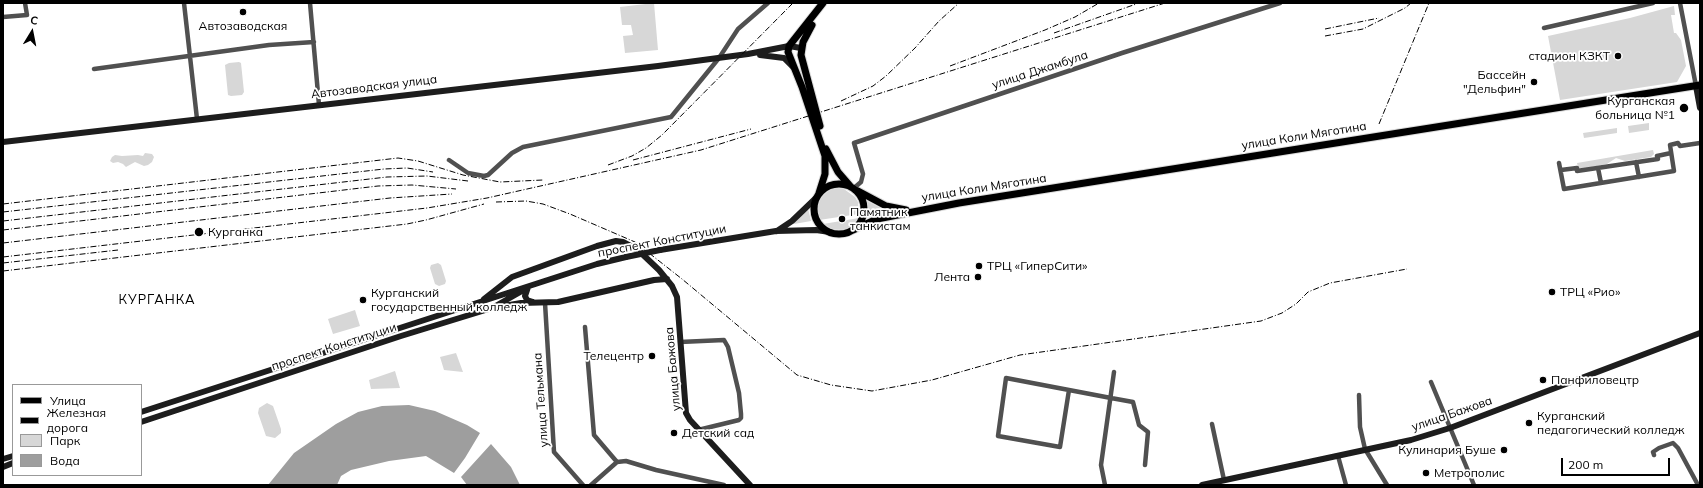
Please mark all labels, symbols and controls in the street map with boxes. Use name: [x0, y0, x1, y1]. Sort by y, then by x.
marker: Автозаводская: [238, 7, 248, 17]
north arrow: [12, 12, 52, 52]
text: С: [29, 13, 39, 28]
place label: Автозаводская: [199, 19, 287, 33]
street label: улица Джамбула: [990, 48, 1090, 92]
place label: стадион КЗКТ: [1528, 49, 1610, 63]
marker: стадион КЗКТ: [1613, 51, 1623, 61]
place label: Бассейн "Дельфин": [1463, 68, 1526, 96]
street label: Автозаводская улица: [310, 72, 438, 102]
marker: Бассейн "Дельфин": [1529, 77, 1539, 87]
place label: Курганская больница №1: [1595, 94, 1675, 122]
marker: Курганская больница №1: [1678, 102, 1690, 114]
street label: улица Коли Мяготина: [1240, 119, 1368, 153]
street label: улица Коли Мяготина: [920, 171, 1048, 205]
place label: Памятник танкистам: [850, 205, 910, 233]
marker: Памятник танкистам: [837, 214, 847, 224]
street label: проспект Конституции: [597, 221, 727, 261]
place label: Курганка: [208, 225, 263, 239]
marker: Курганка: [193, 226, 205, 238]
place label: ТРЦ «ГиперСити»: [987, 259, 1087, 273]
marker: ТРЦ «ГиперСити»: [974, 261, 984, 271]
place label: Лента: [934, 270, 970, 284]
marker: Лента: [973, 272, 983, 282]
place label: ТРЦ «Рио»: [1560, 285, 1620, 299]
place label: Курганский государственный колледж: [371, 286, 527, 314]
marker: ТРЦ «Рио»: [1547, 287, 1557, 297]
district label: КУРГАНКА: [118, 292, 196, 308]
marker: Курганский государственный колледж: [358, 295, 368, 305]
street label: проспект Конституции: [270, 320, 398, 374]
street label: улица Бажова: [662, 326, 684, 412]
place label: Телецентр: [583, 349, 644, 363]
marker: Телецентр: [647, 351, 657, 361]
street label: улица Тельмана: [531, 352, 551, 448]
place label: Панфиловецтр: [1551, 373, 1639, 387]
marker: Панфиловецтр: [1538, 375, 1548, 385]
legend: [12, 384, 142, 476]
text: Улица: [50, 393, 86, 408]
street label: улица Бажова: [1410, 393, 1494, 435]
text: Железная дорога: [47, 405, 106, 435]
place label: Курганский педагогический колледж: [1537, 409, 1685, 437]
marker: Курганский педагогический колледж: [1524, 418, 1534, 428]
place label: Детский сад: [682, 426, 754, 440]
marker: Детский сад: [669, 428, 679, 438]
text: Парк: [50, 433, 80, 448]
place label: Кулинария Буше: [1398, 443, 1496, 457]
marker: Кулинария Буше: [1499, 445, 1509, 455]
scale bar: [1563, 450, 1672, 476]
text: Вода: [50, 453, 80, 468]
text: 200 m: [1568, 457, 1603, 472]
place label: Метрополис: [1434, 466, 1505, 480]
marker: Метрополис: [1421, 468, 1431, 478]

